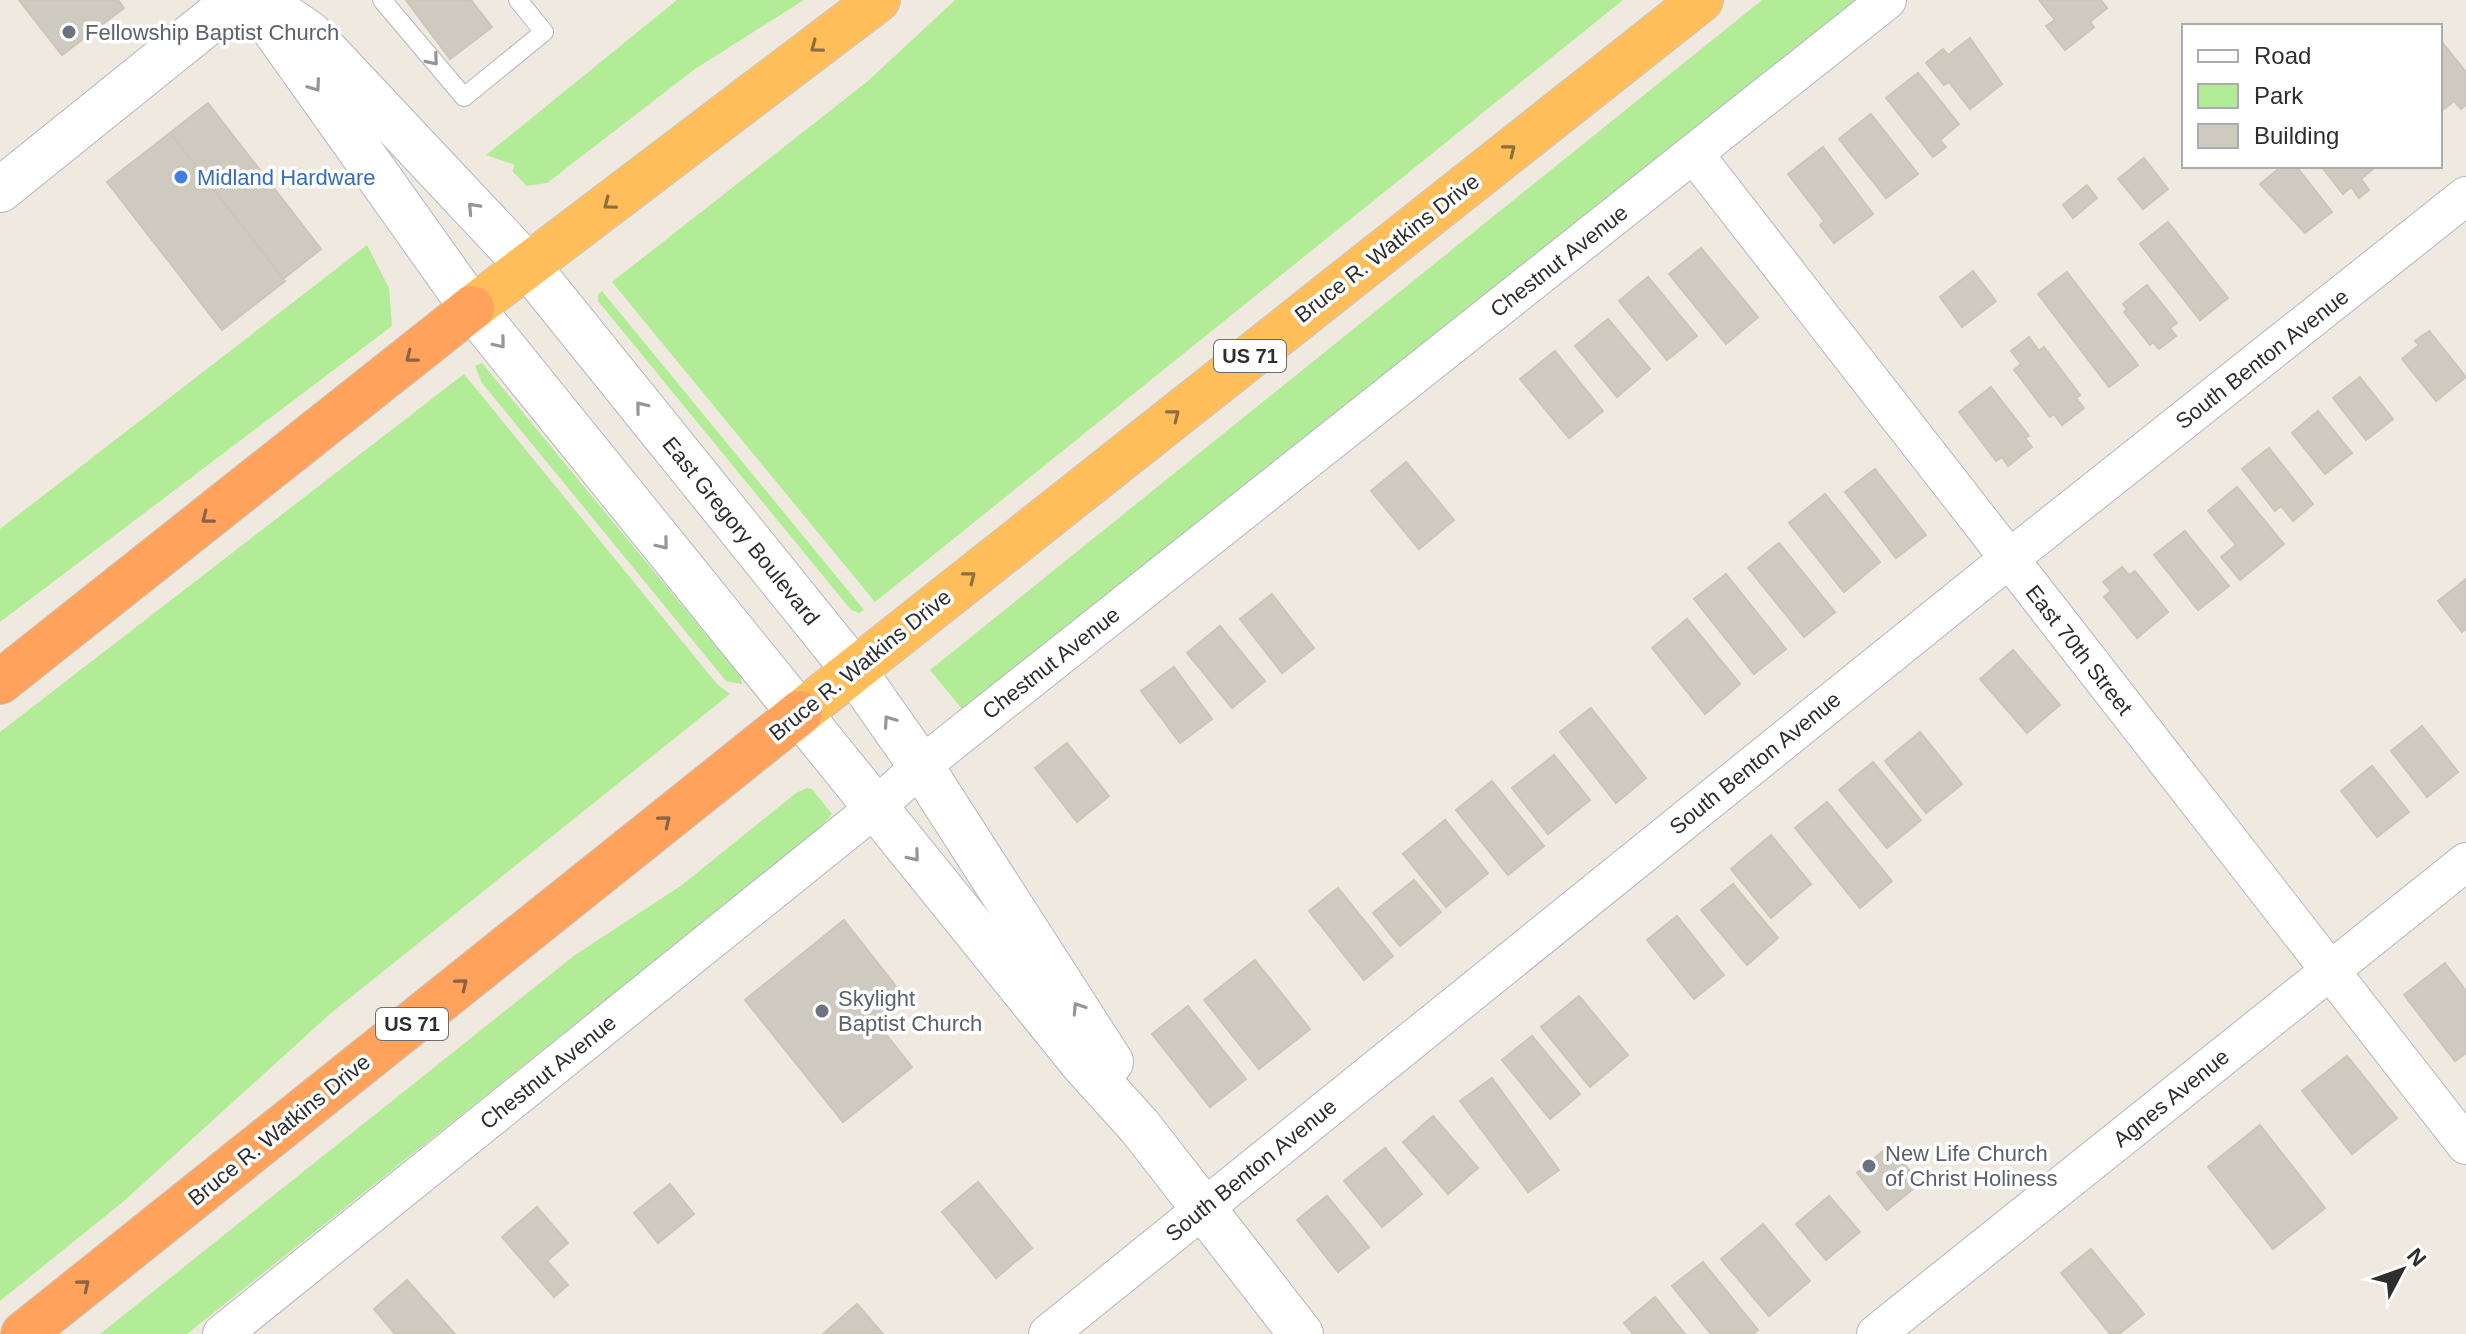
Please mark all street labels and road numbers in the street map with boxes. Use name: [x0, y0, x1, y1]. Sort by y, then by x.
street label: Bruce R. Watkins Drive: [1290, 168, 1484, 328]
street label: Chestnut Avenue: [1485, 200, 1633, 322]
street label: South Benton Avenue: [2171, 284, 2353, 434]
road number: US 71: [1214, 340, 1286, 372]
street label: East Gregory Boulevard: [657, 432, 825, 630]
street label: East 70th Street: [2021, 580, 2137, 720]
street label: Bruce R. Watkins Drive: [764, 584, 956, 746]
street label: Chestnut Avenue: [977, 602, 1125, 724]
street label: South Benton Avenue: [1665, 686, 1845, 840]
road number: US 71: [376, 1008, 448, 1040]
street label: Chestnut Avenue: [475, 1010, 621, 1134]
street label: Agnes Avenue: [2108, 1044, 2234, 1152]
street label: Bruce R. Watkins Drive: [183, 1049, 375, 1211]
street label: South Benton Avenue: [1161, 1093, 1341, 1247]

